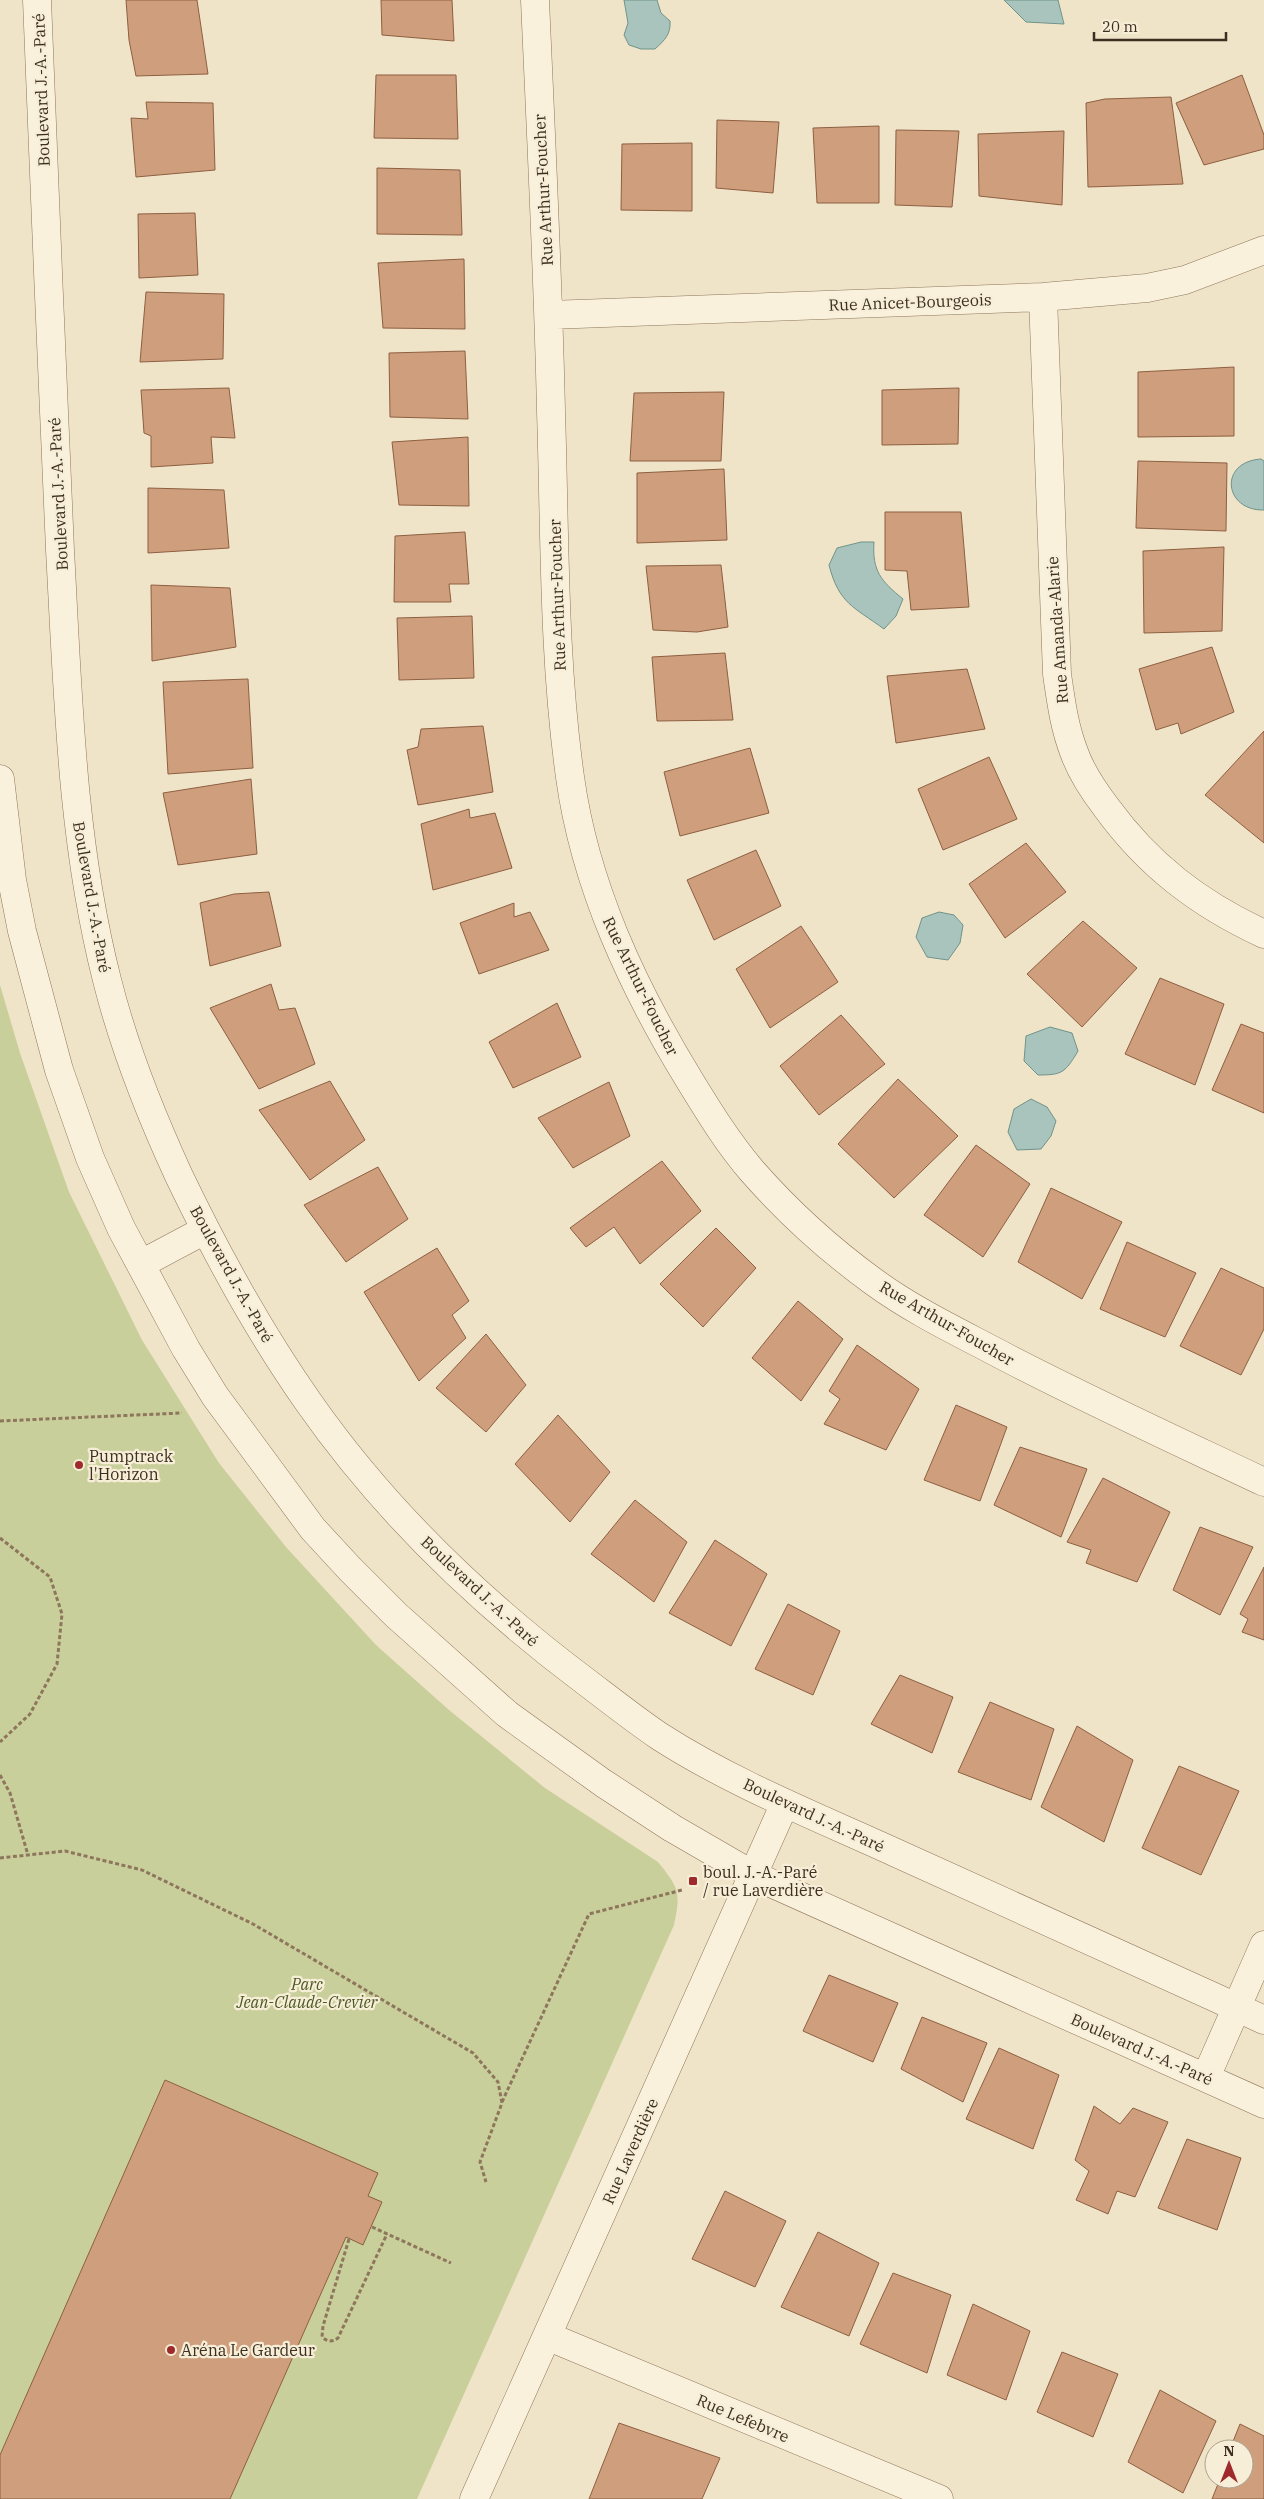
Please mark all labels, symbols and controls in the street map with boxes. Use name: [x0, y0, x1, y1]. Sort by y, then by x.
scale bar: [1094, 10, 1226, 42]
street label: Boulevard J.-A.-Paré: [28, 13, 54, 167]
text: 20 m: [1102, 17, 1138, 36]
street label: Rue Arthur-Foucher: [529, 114, 557, 266]
street label: Rue Anicet-Bourgeois: [828, 289, 992, 315]
street label: Boulevard J.-A.-Paré: [44, 417, 72, 571]
street label: Rue Arthur-Foucher: [544, 519, 570, 671]
street label: Rue Amanda-Alarie: [1042, 556, 1072, 704]
street label: Boulevard J.-A.-Paré: [69, 820, 115, 974]
street label: Rue Arthur-Foucher: [599, 913, 683, 1059]
street label: Boulevard J.-A.-Paré: [186, 1202, 278, 1346]
street label: Rue Arthur-Foucher: [876, 1276, 1018, 1370]
place label: Pumptrack l'Horizon: [89, 1446, 174, 1484]
marker: Pumptrack l'Horizon: [73, 1459, 85, 1471]
street label: Boulevard J.-A.-Paré: [417, 1531, 543, 1651]
street label: Boulevard J.-A.-Paré: [740, 1774, 888, 1856]
place label: boul. J.-A.-Paré / rue Laverdière: [703, 1862, 823, 1900]
marker: boul. J.-A.-Paré / rue Laverdière: [687, 1875, 699, 1887]
park label: Parc Jean-Claude-Crevier: [235, 1974, 379, 2012]
street label: Boulevard J.-A.-Paré: [1068, 2009, 1216, 2089]
street label: Rue Laverdière: [598, 2095, 662, 2207]
place label: Aréna Le Gardeur: [181, 2340, 315, 2360]
marker: Aréna Le Gardeur: [165, 2344, 177, 2356]
street label: Rue Lefebvre: [694, 2390, 792, 2446]
north arrow: [1204, 2439, 1254, 2489]
text: N: [1223, 2442, 1235, 2460]

